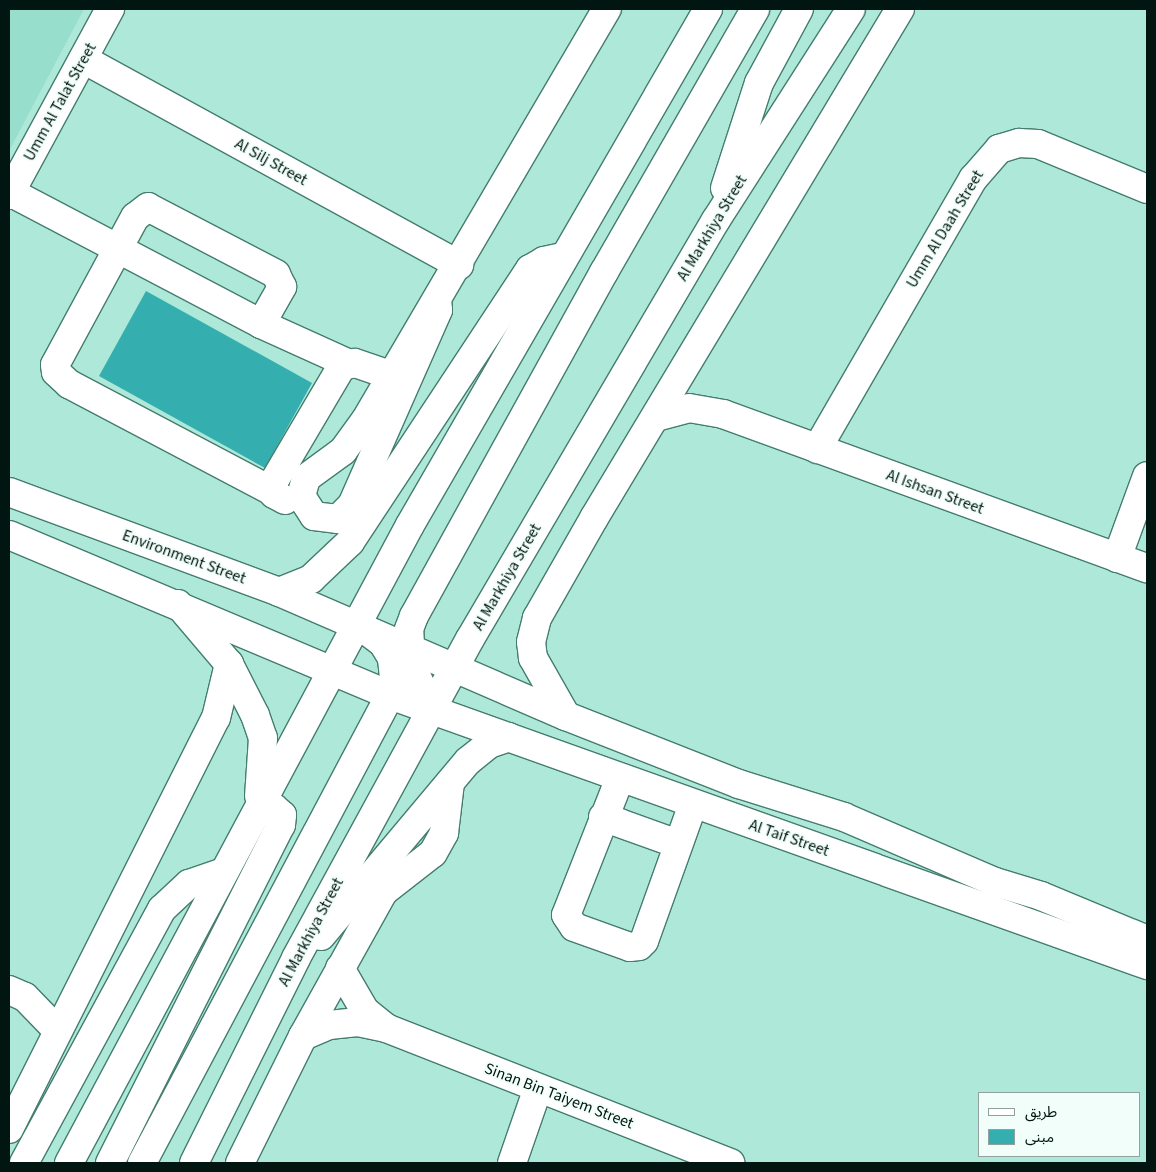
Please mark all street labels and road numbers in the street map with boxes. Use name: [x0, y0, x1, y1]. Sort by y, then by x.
street label: Umm Al Talat Street: [20, 40, 100, 164]
street label: Al Silj Street: [231, 134, 311, 190]
street label: Umm Al Daah Street: [902, 167, 988, 291]
street label: Al Markhiya Street: [673, 172, 751, 284]
street label: Al Ishsan Street: [884, 465, 986, 519]
street label: Al Markhiya Street: [469, 520, 545, 634]
street label: Environment Street: [120, 526, 248, 588]
street label: Al Taif Street: [746, 815, 832, 861]
street label: Al Markhiya Street: [274, 874, 348, 990]
street label: Sinan Bin Taiyem Street: [482, 1059, 636, 1133]

